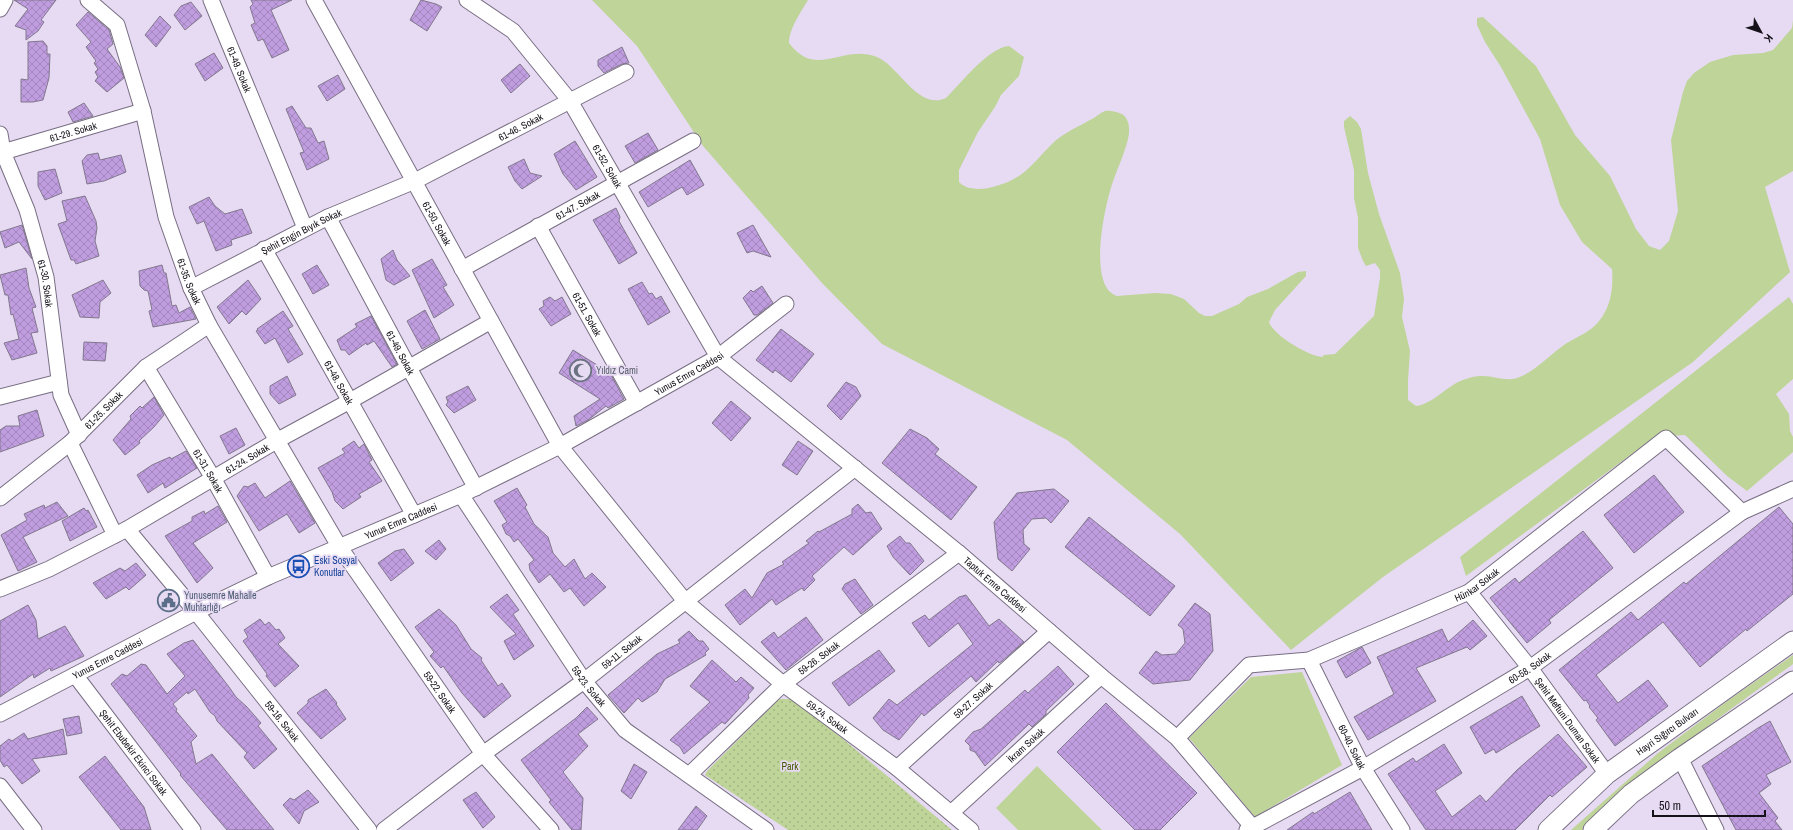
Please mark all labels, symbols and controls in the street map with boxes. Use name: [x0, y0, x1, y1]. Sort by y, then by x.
north arrow: [1741, 12, 1781, 52]
text: K: [1761, 31, 1776, 46]
street label: 61-49. Sokak: [224, 44, 255, 95]
street label: 61-46. Sokak: [496, 109, 546, 143]
street label: 61-29. Sokak: [48, 118, 99, 145]
street label: 61-52. Sokak: [590, 142, 626, 191]
street label: 61-47. Sokak: [553, 187, 603, 222]
street label: 61-50. Sokak: [420, 199, 455, 248]
street label: Şehit Engin Bıyık Sokak: [259, 205, 344, 257]
street label: 61-35. Sokak: [175, 257, 205, 307]
street label: 61-30. Sokak: [35, 258, 56, 309]
street label: 61-51. Sokak: [570, 290, 605, 339]
street label: 61-49. Sokak: [384, 328, 418, 378]
street label: Yunus Emre Caddesi: [652, 349, 726, 398]
mosque icon: Yıldız Cami: [567, 357, 593, 383]
street label: 61-48. Sokak: [322, 358, 357, 407]
place label: Yıldız Cami: [596, 364, 638, 377]
street label: 61-25. Sokak: [82, 387, 126, 431]
street label: 61-24. Sokak: [223, 440, 272, 476]
street label: 61-31. Sokak: [190, 447, 227, 496]
street label: Yunus Emre Caddesi: [362, 500, 439, 542]
bus stop icon: Eski Sosyal Konutlar: [285, 553, 311, 579]
place label: Eski Sosyal Konutlar: [314, 554, 357, 579]
street label: Taptuk Emre Caddesi: [961, 554, 1029, 615]
street label: Hünkar Sokak: [1452, 564, 1502, 604]
public building icon: Yunusemre Mahalle Muhtarlığı: [155, 588, 181, 614]
place label: Yunusemre Mahalle Muhtarlığı: [184, 589, 257, 614]
street label: 59-11. Sokak: [599, 631, 645, 671]
street label: Yunus Emre Caddesi: [70, 634, 145, 682]
street label: 59-26. Sokak: [795, 637, 842, 677]
street label: 60-58. Sokak: [1506, 648, 1554, 686]
street label: 59-23. Sokak: [569, 663, 610, 710]
street label: 59-22. Sokak: [421, 668, 460, 716]
street label: Şehit Meftuni Duman Sokak: [1533, 675, 1604, 766]
street label: 59-27. Sokak: [950, 678, 996, 721]
street label: 59-24. Sokak: [804, 697, 851, 737]
street label: 59-16. Sokak: [262, 698, 303, 745]
street label: Hayri Sığırcı Bulvarı: [1633, 705, 1701, 758]
street label: Şehit Ebubekir Ekinci Sokak: [97, 707, 171, 798]
street label: 60-40. Sokak: [1336, 722, 1369, 772]
street label: İkram Sokak: [1004, 724, 1047, 765]
park label: Park: [782, 760, 799, 773]
scale bar: [1653, 792, 1765, 818]
text: 50 m: [1659, 798, 1681, 814]

